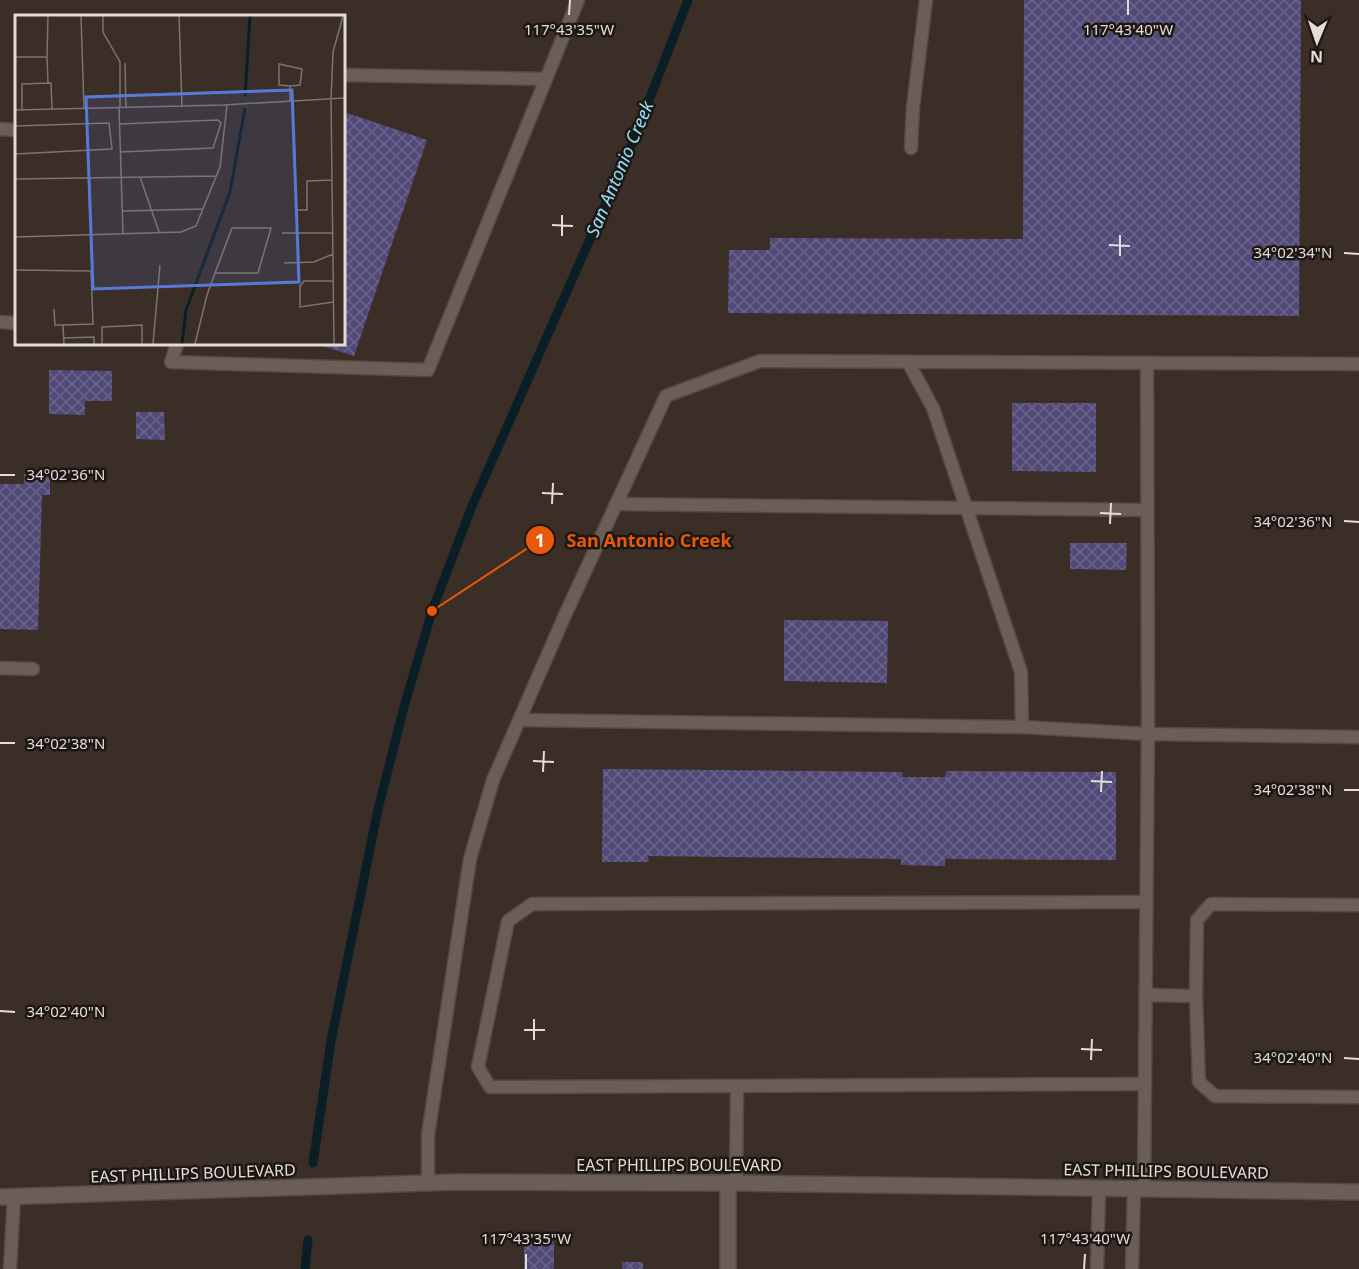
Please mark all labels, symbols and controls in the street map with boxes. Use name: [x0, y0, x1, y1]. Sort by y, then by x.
north arrow: [1287, 12, 1347, 72]
inset map: [15, 15, 345, 345]
text: 117°43'35"W: [524, 19, 614, 39]
text: 117°43'40"W: [1083, 19, 1173, 39]
text: N: [1310, 46, 1323, 68]
water label: San Antonio Creek: [580, 96, 659, 240]
text: 34°02'34"N: [1254, 242, 1332, 262]
text: 34°02'36"N: [27, 464, 105, 484]
text: 34°02'36"N: [1254, 511, 1332, 531]
callout: San Antonio Creek: [525, 522, 744, 558]
text: 1: [535, 528, 545, 552]
text: San Antonio Creek: [566, 528, 732, 552]
text: 34°02'38"N: [27, 733, 105, 753]
text: 34°02'38"N: [1254, 779, 1332, 799]
text: 34°02'40"N: [27, 1001, 105, 1021]
text: 34°02'40"N: [1254, 1047, 1332, 1067]
street label: EAST PHILLIPS BOULEVARD: [576, 1154, 782, 1176]
street label: EAST PHILLIPS BOULEVARD: [90, 1158, 296, 1188]
street label: EAST PHILLIPS BOULEVARD: [1063, 1158, 1269, 1184]
text: 117°43'35"W: [481, 1228, 571, 1248]
text: 117°43'40"W: [1040, 1228, 1130, 1248]

